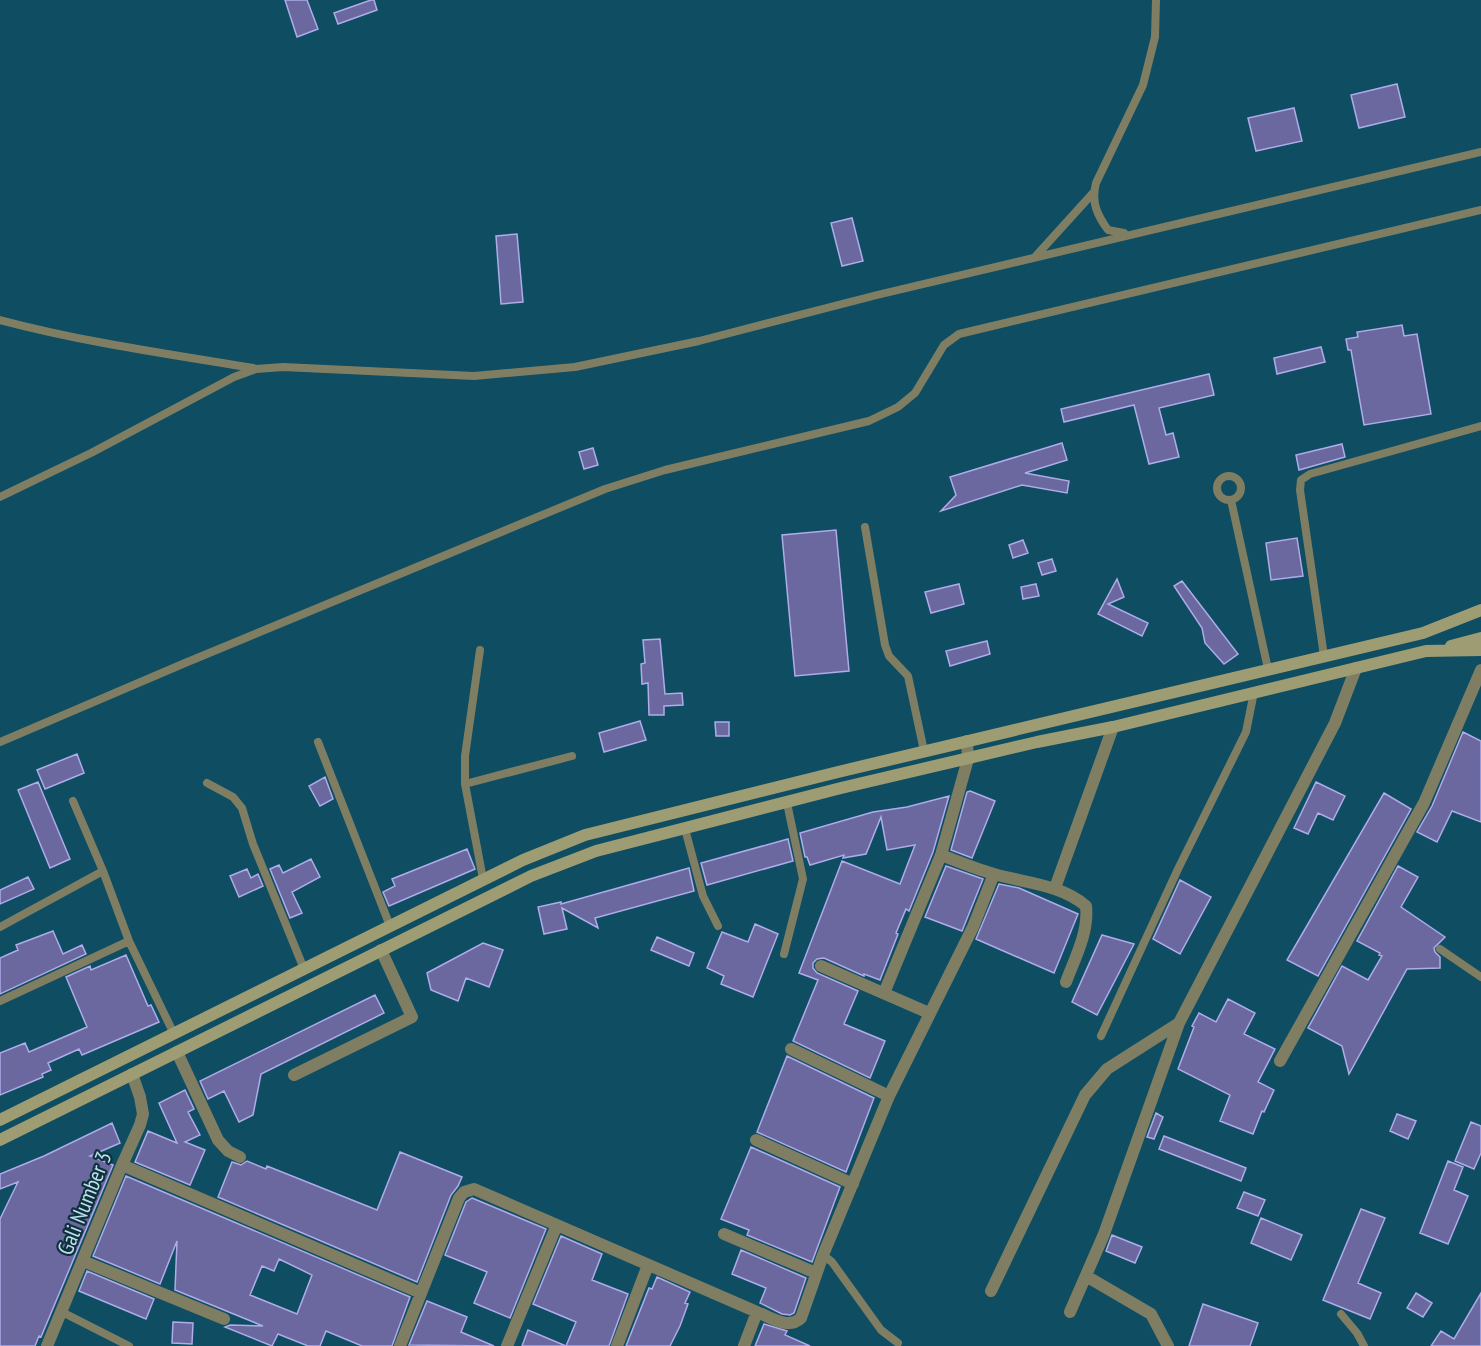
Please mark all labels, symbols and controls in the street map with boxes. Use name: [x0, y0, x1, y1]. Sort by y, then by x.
street label: Gali Number 3: [51, 1147, 117, 1259]

